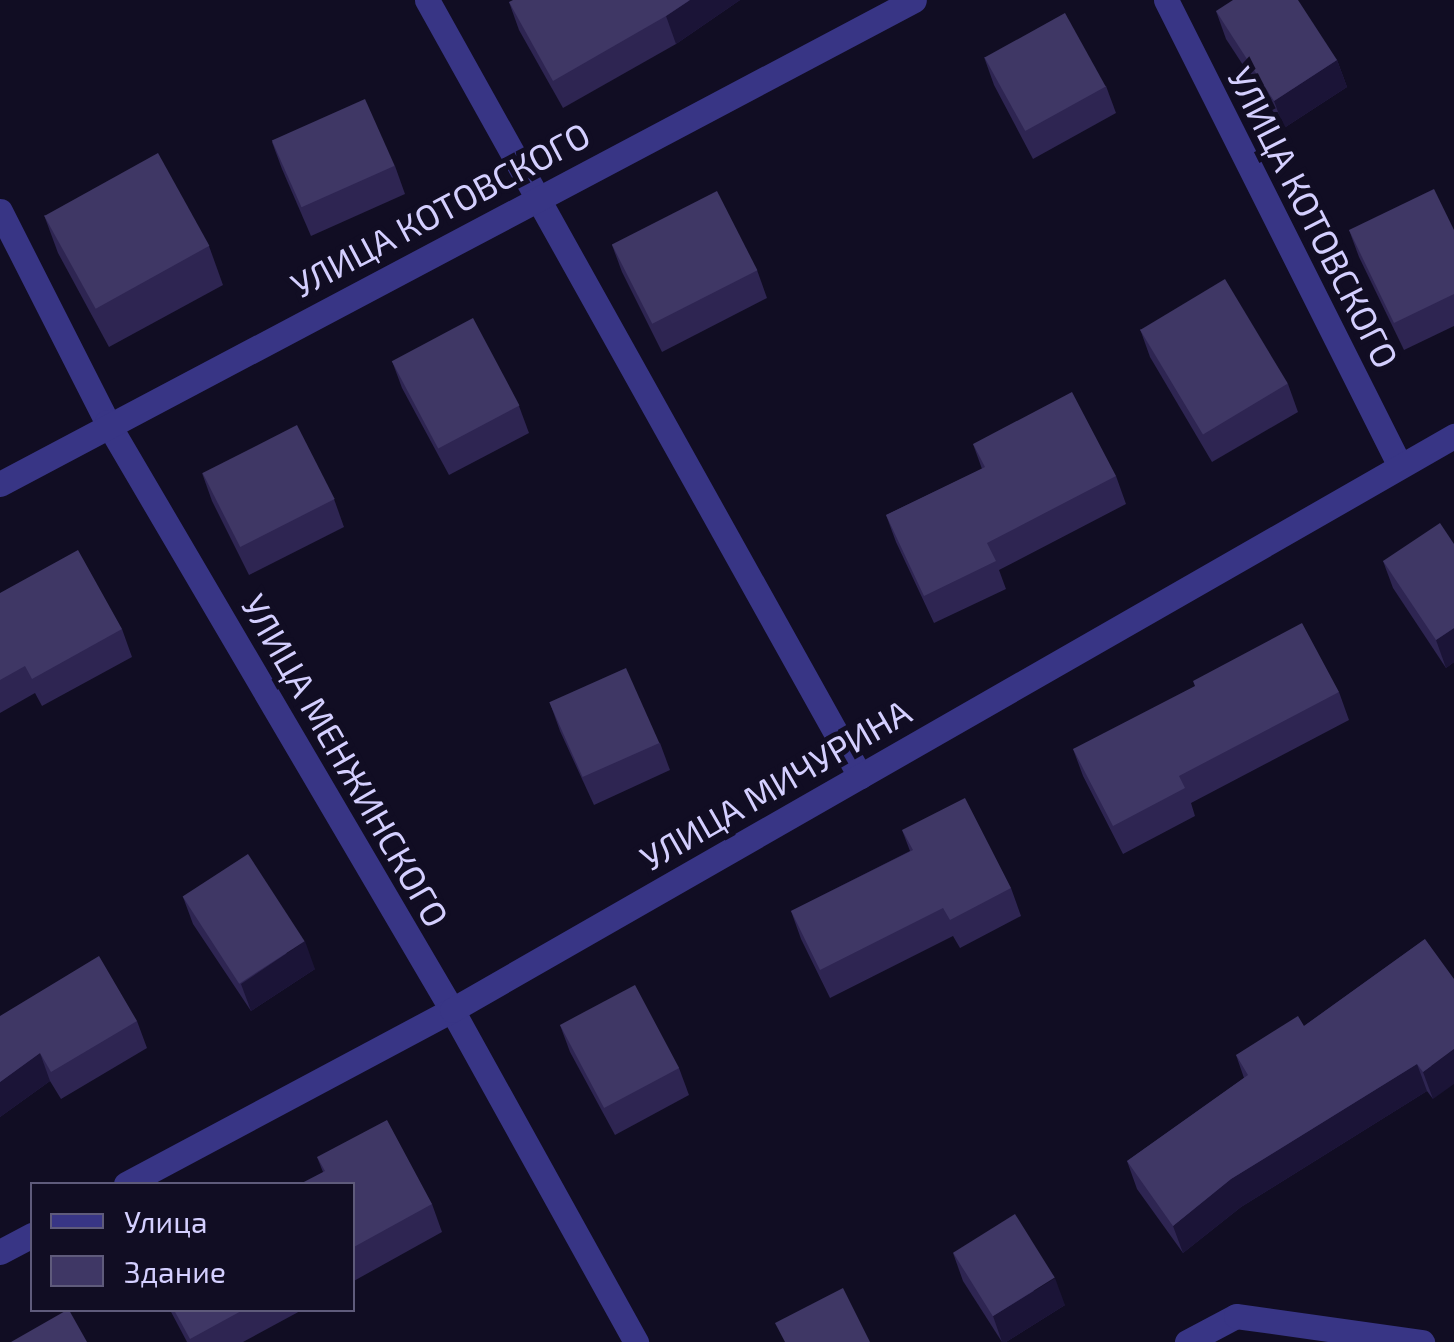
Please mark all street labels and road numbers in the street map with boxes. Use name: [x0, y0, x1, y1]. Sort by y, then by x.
street label: УЛИЦА КОТОВСКОГО: [1220, 59, 1408, 375]
street label: УЛИЦА КОТОВСКОГО: [283, 112, 597, 306]
street label: УЛИЦА МЕНЖИНСКОГО: [234, 586, 458, 934]
street label: УЛИЦА МИЧУРИНА: [632, 689, 918, 879]

